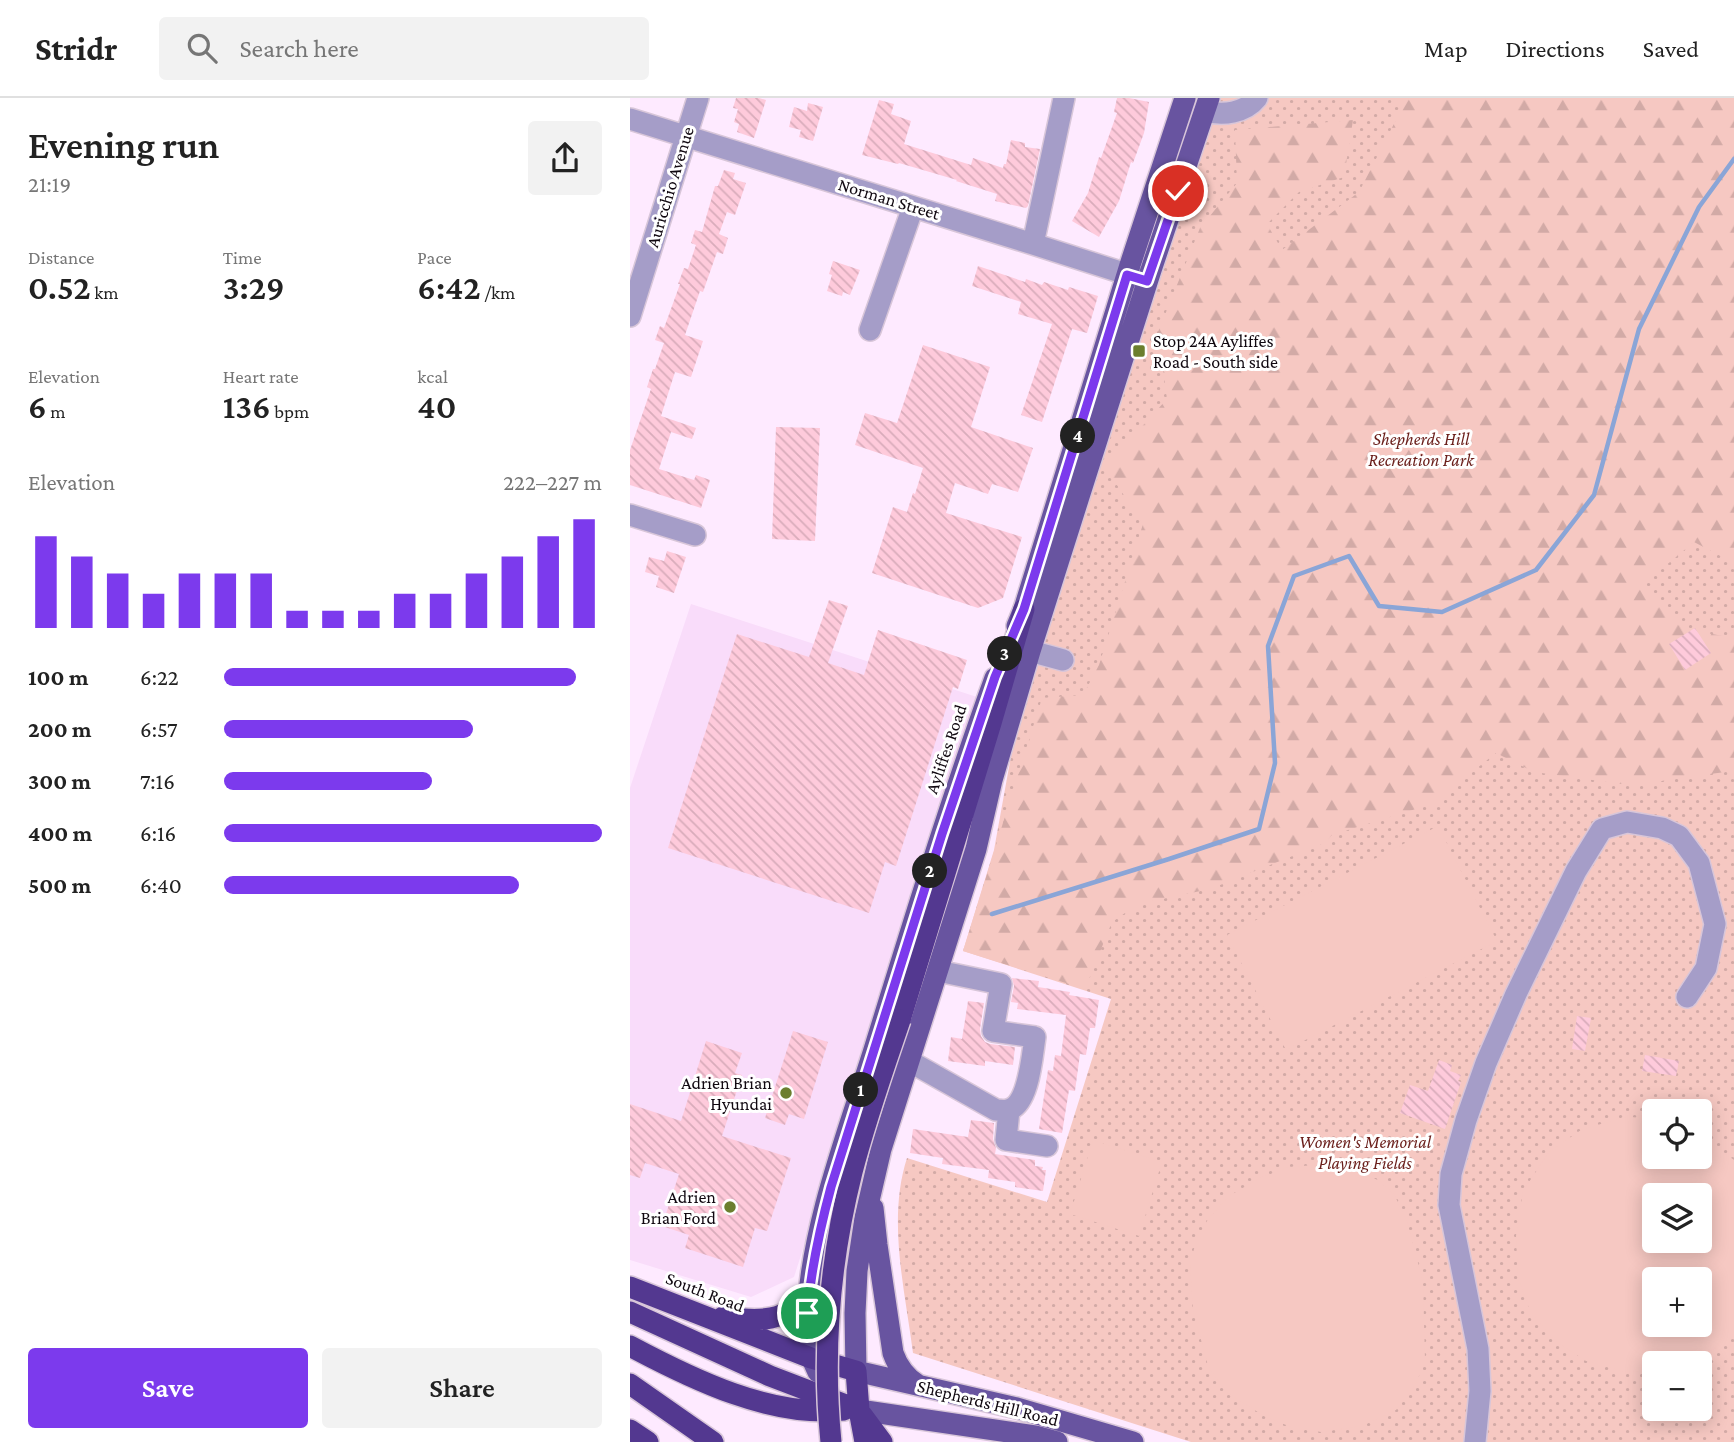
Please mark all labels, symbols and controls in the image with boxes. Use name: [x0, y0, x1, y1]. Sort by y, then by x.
search box: [159, 17, 649, 80]
icon: search: [183, 29, 221, 67]
text: Stridr: [35, 30, 117, 67]
text: Search here: [239, 34, 359, 63]
text: Map: [1424, 35, 1468, 62]
text: Directions: [1506, 35, 1605, 62]
text: Saved: [1643, 35, 1699, 62]
button: share: [528, 121, 602, 195]
text: Evening run: [28, 124, 219, 166]
street label: Auricchio Avenue: [642, 124, 698, 250]
pin: [1148, 161, 1208, 221]
text: 21:19: [28, 171, 71, 197]
icon: check: [1159, 172, 1197, 210]
street label: Norman Street: [836, 174, 943, 224]
text: Distance: [28, 247, 94, 268]
text: Time: [223, 247, 262, 268]
text: Pace: [417, 247, 452, 268]
text: 0.52: [28, 268, 91, 307]
text: 3:29: [223, 268, 285, 307]
text: 6:42: [417, 268, 481, 307]
text: km: [91, 282, 118, 303]
text: /km: [481, 282, 515, 303]
place label: Stop 24A Ayliffes Road - South side: [1153, 331, 1278, 372]
marker: Stop 24A Ayliffes Road - South side: [1131, 343, 1147, 359]
text: Elevation: [28, 366, 100, 387]
text: Heart rate: [223, 366, 299, 387]
text: kcal: [417, 366, 448, 387]
text: 6: [28, 387, 47, 426]
text: 136: [223, 387, 271, 426]
text: 40: [417, 387, 456, 426]
text: m: [47, 401, 65, 422]
text: bpm: [271, 401, 309, 422]
pin: 4: [1060, 418, 1096, 454]
text: 4: [1072, 425, 1083, 446]
park label: Shepherds Hill Recreation Park: [1368, 429, 1475, 470]
text: Elevation: [28, 469, 115, 495]
text: 222–227 m: [503, 469, 602, 495]
pin: 3: [988, 636, 1022, 672]
text: 3: [1000, 643, 1009, 664]
text: 100 m: [28, 664, 88, 690]
text: 6:22: [140, 664, 179, 690]
street label: Ayliffes Road: [921, 701, 971, 796]
text: 200 m: [28, 716, 92, 742]
text: 6:57: [140, 716, 178, 742]
text: 300 m: [28, 768, 91, 794]
text: 7:16: [140, 768, 175, 794]
text: 400 m: [28, 820, 92, 846]
text: 6:16: [140, 820, 176, 846]
pin: 2: [912, 854, 948, 888]
text: 2: [925, 860, 934, 881]
text: 500 m: [28, 872, 91, 898]
text: 6:40: [140, 872, 182, 898]
pin: 1: [844, 1072, 878, 1108]
place label: Adrien Brian Hyundai: [681, 1073, 772, 1114]
text: 1: [857, 1079, 864, 1100]
marker: Adrien Brian Hyundai: [778, 1085, 794, 1101]
map controls: [1642, 1099, 1712, 1421]
button: locate: [1642, 1099, 1712, 1169]
park label: Women's Memorial Playing Fields: [1299, 1132, 1432, 1173]
button: layers: [1642, 1183, 1712, 1253]
place label: Adrien Brian Ford: [641, 1187, 717, 1228]
marker: Adrien Brian Ford: [722, 1199, 738, 1215]
button: +: [1642, 1267, 1712, 1337]
street label: South Road: [663, 1268, 748, 1316]
pin: [777, 1283, 837, 1343]
icon: arrive: [788, 1294, 826, 1332]
button: Save: [28, 1348, 308, 1428]
button: Share: [322, 1348, 602, 1428]
button: −: [1642, 1351, 1712, 1421]
street label: Shepherds Hill Road: [915, 1376, 1061, 1430]

